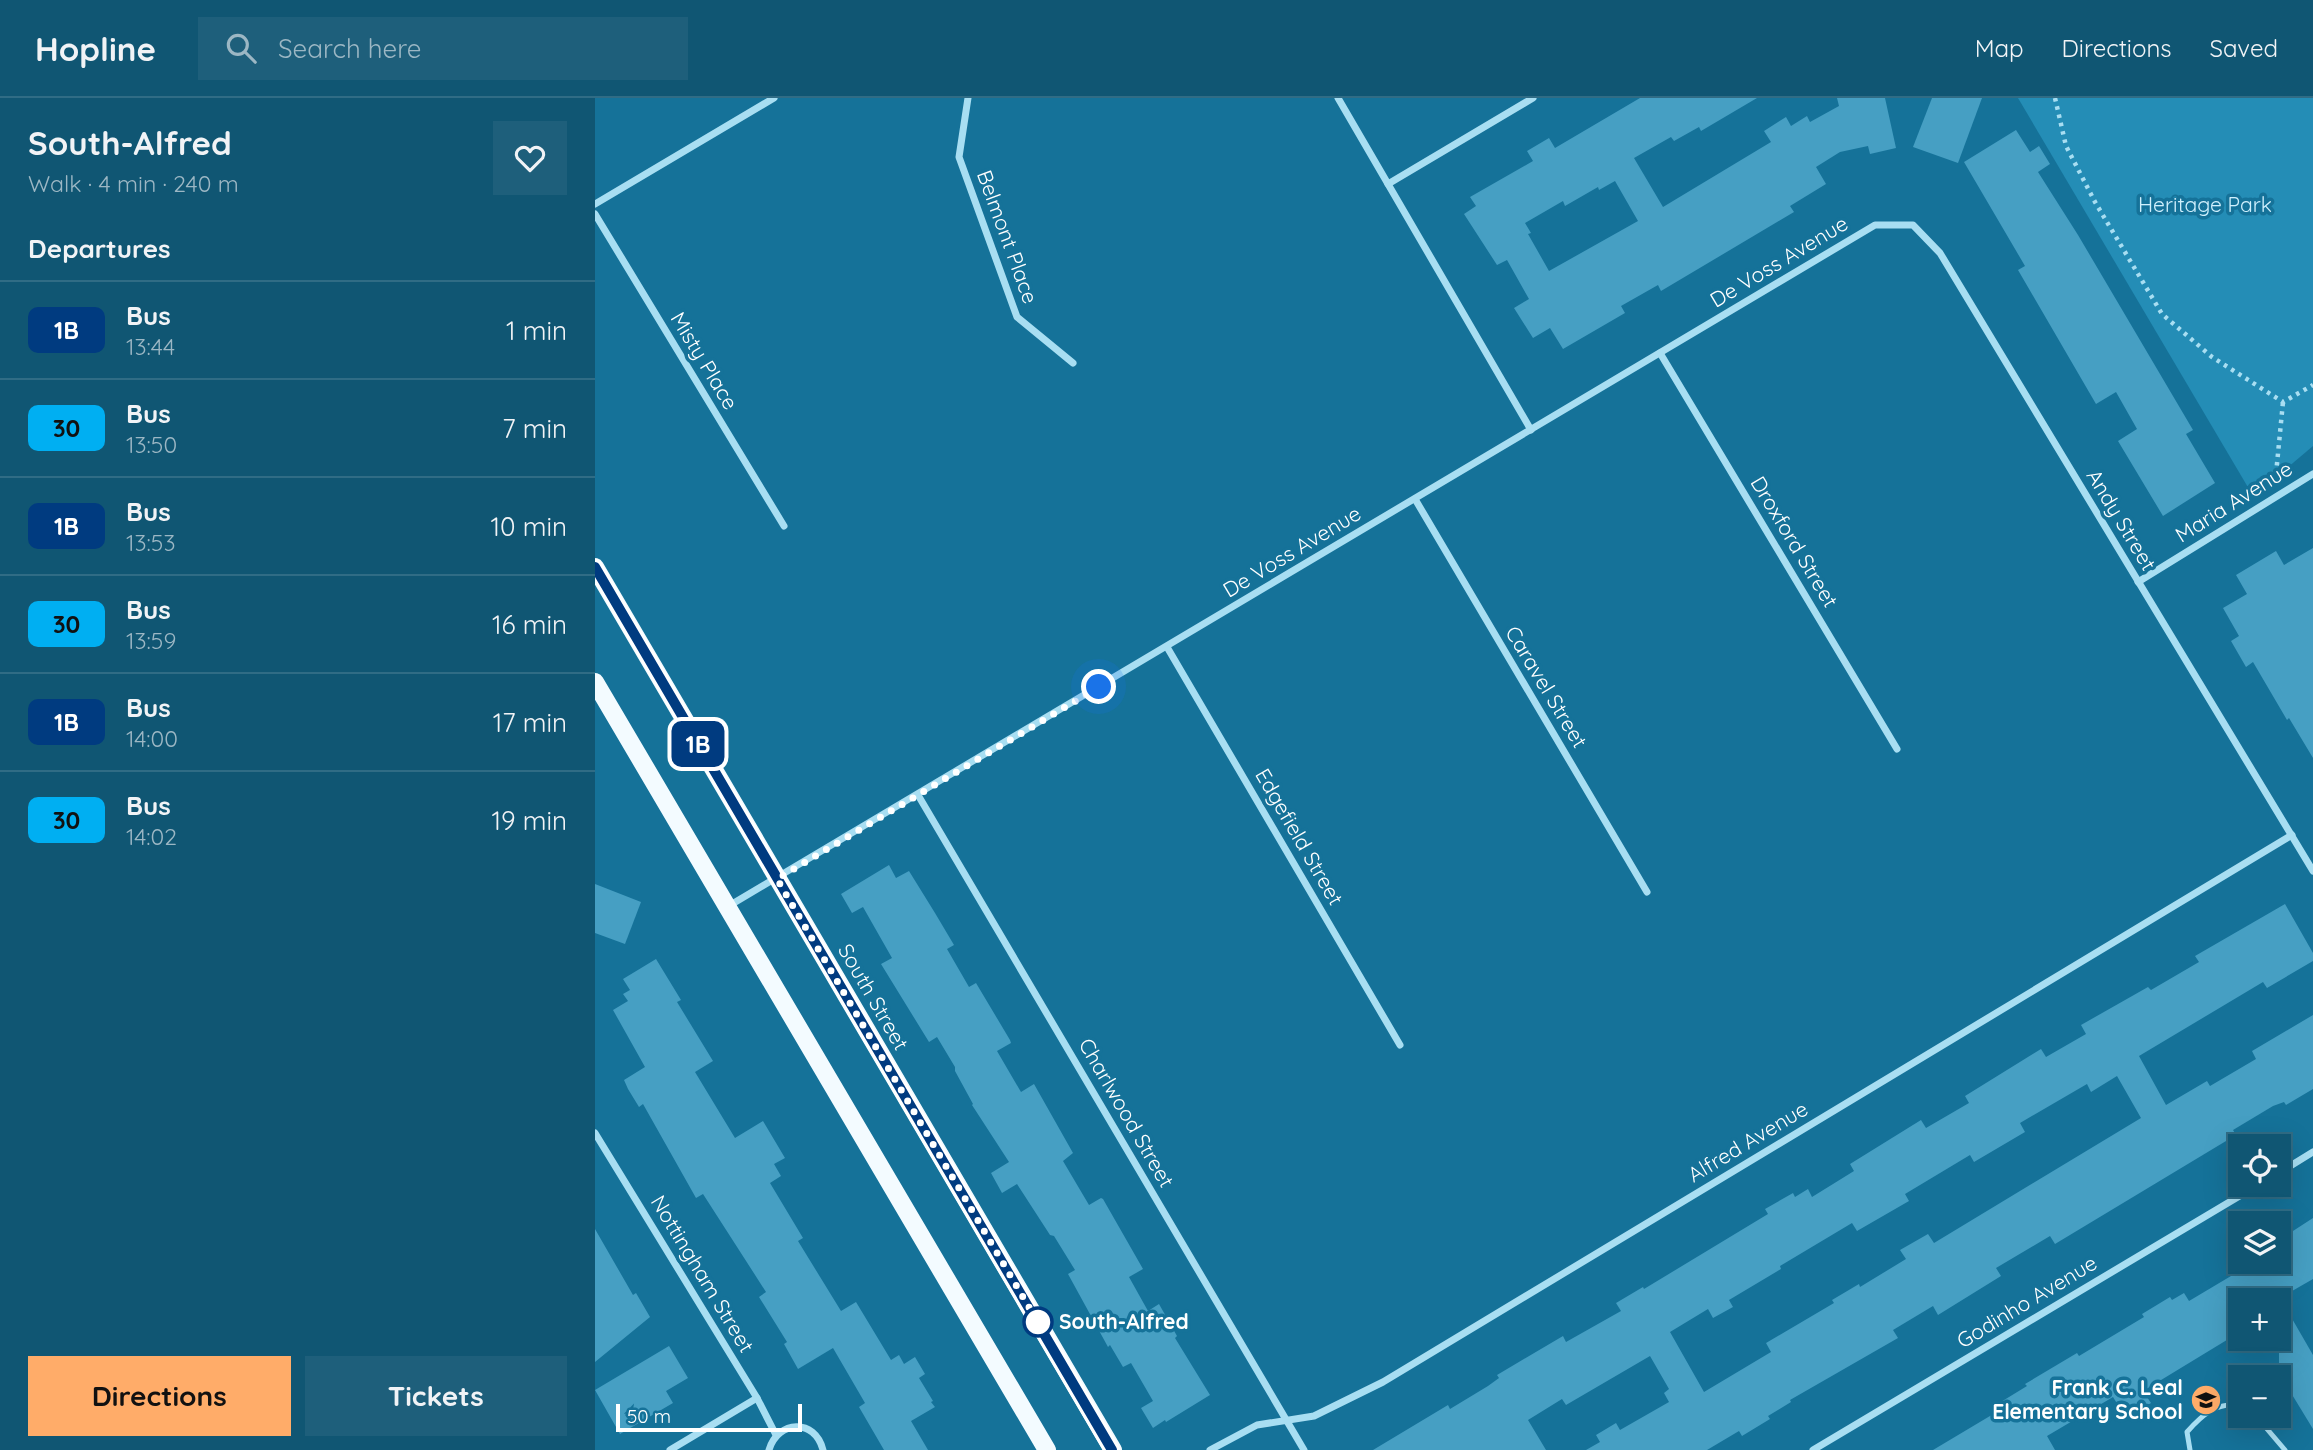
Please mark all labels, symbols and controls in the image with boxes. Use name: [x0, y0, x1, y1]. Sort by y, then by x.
search box: [198, 17, 688, 80]
text: Hopline: [35, 28, 156, 69]
icon: search: [222, 29, 260, 67]
text: Search here: [278, 32, 421, 65]
text: Map: [1975, 33, 2024, 63]
text: Directions: [2062, 33, 2172, 63]
text: Saved: [2210, 33, 2278, 63]
button: heart: [493, 121, 567, 195]
text: South-Alfred: [28, 122, 232, 163]
street label: Belmont Place: [972, 166, 1044, 307]
text: Walk · 4 min · 240 m: [28, 169, 239, 198]
park label: Heritage Park: [2138, 191, 2272, 217]
street label: De Voss Avenue: [1705, 210, 1852, 313]
text: Departures: [28, 232, 171, 265]
text: Bus: [126, 299, 171, 332]
street label: Misty Place: [666, 307, 744, 414]
text: 1 min: [506, 314, 567, 347]
text: 1B: [54, 315, 79, 345]
text: 13:44: [126, 332, 175, 361]
text: Bus: [126, 397, 171, 430]
text: 7 min: [502, 412, 567, 445]
text: 30: [53, 413, 80, 443]
text: 13:50: [126, 430, 177, 459]
street label: Maria Avenue: [2170, 455, 2297, 547]
street label: Andy Street: [2081, 464, 2162, 575]
street label: Droxford Street: [1746, 471, 1844, 612]
text: Bus: [126, 495, 171, 528]
street label: De Voss Avenue: [1218, 500, 1365, 603]
text: 10 min: [491, 510, 567, 543]
text: 1B: [54, 511, 79, 541]
text: 13:53: [126, 528, 175, 557]
text: Bus: [126, 593, 171, 626]
text: 16 min: [492, 608, 567, 641]
text: 30: [53, 609, 80, 639]
street label: Caravel Street: [1500, 621, 1593, 752]
text: 13:59: [126, 626, 176, 655]
your location: [1081, 669, 1116, 704]
text: Bus: [126, 691, 171, 724]
text: 17 min: [493, 706, 567, 739]
text: 1B: [54, 707, 79, 737]
line badge: 1B: [667, 721, 729, 767]
text: 14:00: [126, 724, 178, 753]
text: 1B: [685, 729, 711, 759]
street label: Edgefield Street: [1250, 764, 1349, 909]
text: Bus: [126, 789, 171, 822]
text: 19 min: [491, 804, 567, 837]
text: 30: [53, 805, 80, 835]
text: 14:02: [126, 822, 177, 851]
street label: South Street: [833, 939, 915, 1054]
street label: Charlwood Street: [1074, 1033, 1180, 1192]
street label: Alfred Avenue: [1683, 1095, 1812, 1187]
map controls: [2228, 1134, 2291, 1428]
button: locate: [2228, 1134, 2291, 1197]
street label: Nottingham Street: [646, 1190, 760, 1357]
button: layers: [2228, 1211, 2291, 1274]
street label: Godinho Avenue: [1952, 1249, 2101, 1353]
button: +: [2228, 1288, 2291, 1351]
marker: South-Alfred: [1023, 1307, 1053, 1337]
place label: South-Alfred: [1059, 1308, 1189, 1334]
button: Directions: [28, 1356, 291, 1436]
button: Tickets: [305, 1356, 567, 1436]
button: −: [2228, 1365, 2291, 1428]
place label: Frank C. Leal Elementary School: [1992, 1374, 2183, 1424]
school or university icon: Frank C. Leal Elementary School: [2189, 1383, 2223, 1417]
scale bar: [616, 1401, 801, 1433]
text: 50 m: [627, 1404, 671, 1428]

